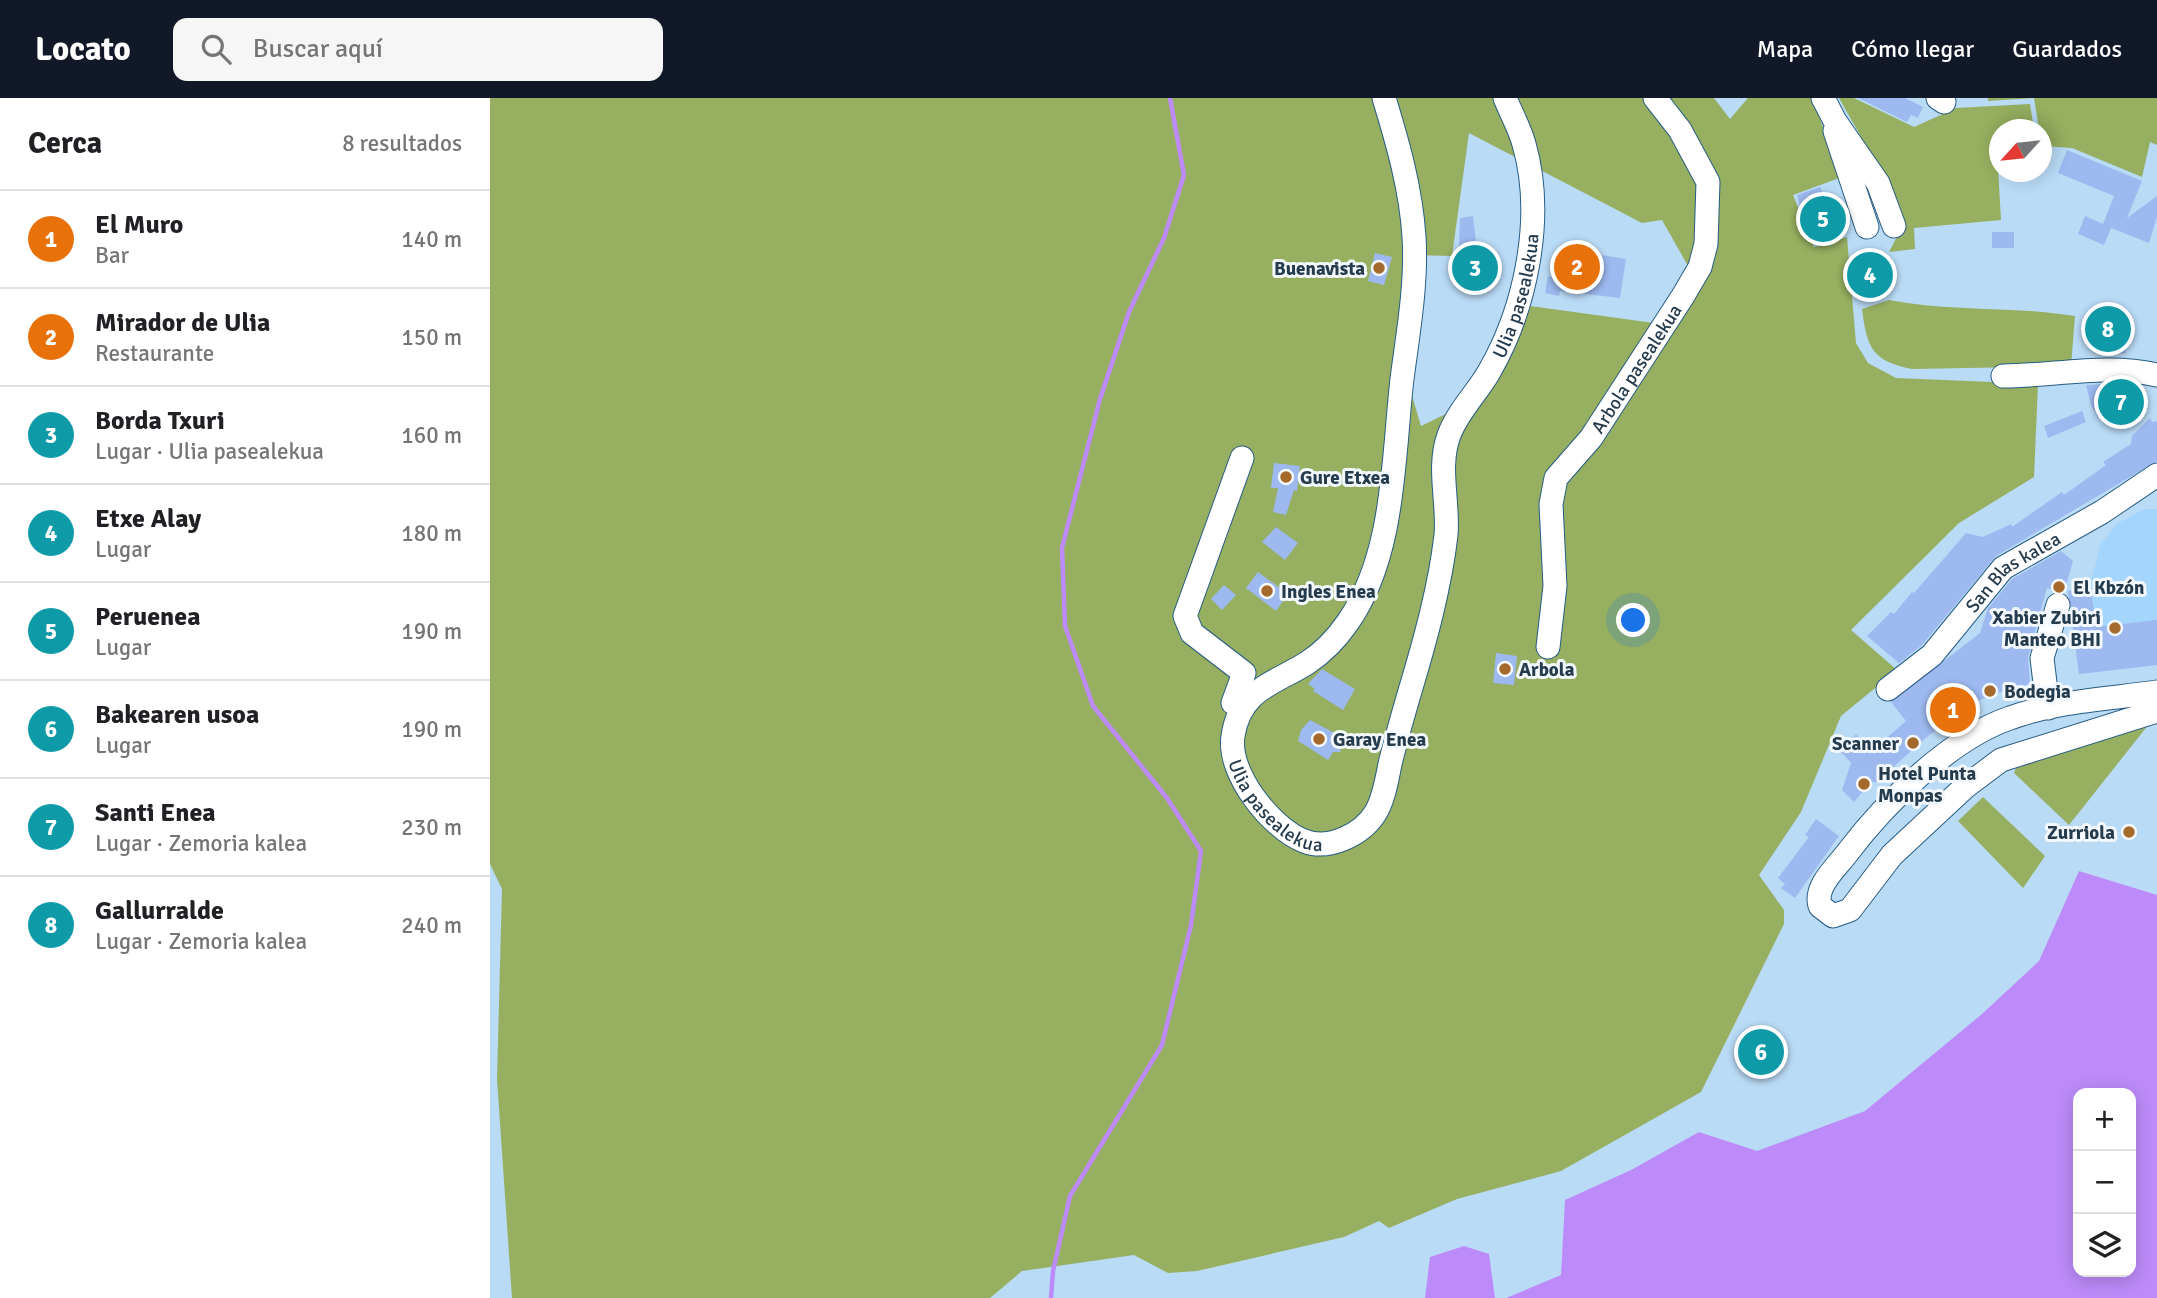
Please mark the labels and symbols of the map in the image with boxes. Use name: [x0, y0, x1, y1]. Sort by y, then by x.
north arrow: [1989, 119, 2052, 182]
pin: 5: [1800, 193, 1846, 245]
street label: Ulia pasealekua: [1487, 232, 1545, 362]
pin: 2: [1554, 241, 1600, 293]
pin: 3: [1452, 242, 1498, 294]
pin: 4: [1847, 249, 1893, 301]
place label: Buenavista: [1274, 257, 1365, 281]
marker: Buenavista: [1371, 260, 1387, 276]
street label: Arbola pasealekua: [1586, 300, 1688, 438]
pin: 8: [2085, 303, 2131, 355]
pin: 7: [2098, 376, 2144, 428]
place label: Gure Etxea: [1300, 466, 1390, 490]
marker: Gure Etxea: [1278, 469, 1294, 485]
street label: San Blas kalea: [1960, 527, 2065, 618]
place label: El Kbzón: [2073, 576, 2144, 600]
marker: El Kbzón: [2051, 579, 2067, 595]
place label: Ingles Enea: [1281, 580, 1376, 604]
marker: Ingles Enea: [1259, 583, 1275, 599]
your location: [1616, 603, 1650, 637]
place label: Xabier Zubiri Manteo BHI: [1992, 606, 2101, 652]
marker: Xabier Zubiri Manteo BHI: [2107, 620, 2123, 636]
place label: Arbola: [1519, 658, 1575, 682]
marker: Arbola: [1497, 661, 1513, 677]
place label: Bodegia: [2004, 680, 2071, 704]
marker: Bodegia: [1982, 683, 1998, 699]
pin: 1: [1930, 684, 1976, 736]
place label: Garay Enea: [1333, 728, 1426, 752]
marker: Garay Enea: [1311, 731, 1327, 747]
place label: Scanner: [1832, 732, 1899, 756]
marker: Scanner: [1905, 735, 1921, 751]
street label: Ulia pasealekua: [1222, 756, 1323, 857]
place label: Hotel Punta Monpas: [1878, 762, 1976, 808]
marker: Hotel Punta Monpas: [1856, 776, 1872, 792]
place label: Zurriola: [2047, 821, 2115, 845]
marker: Zurriola: [2121, 824, 2137, 840]
pin: 6: [1738, 1026, 1784, 1078]

